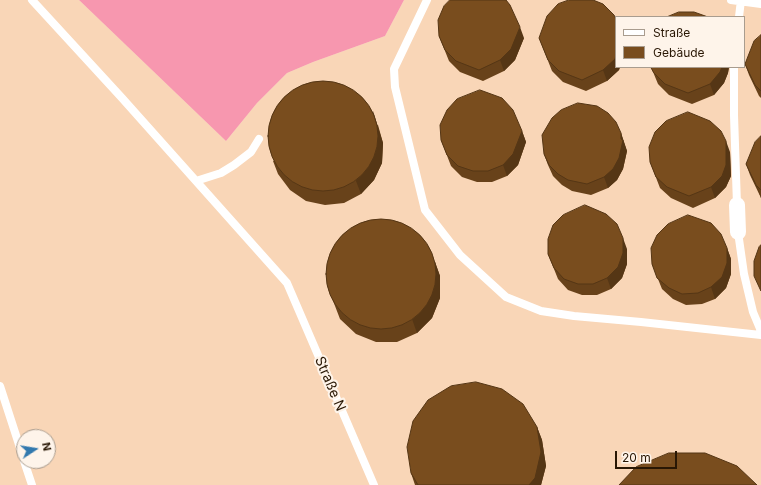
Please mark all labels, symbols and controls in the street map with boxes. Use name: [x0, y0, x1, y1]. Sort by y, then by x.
legend: [615, 16, 745, 68]
text: Straße: [653, 25, 690, 40]
text: Gebäude: [653, 45, 705, 60]
street label: Straße N: [311, 354, 349, 414]
north arrow: [16, 429, 56, 469]
text: N: [39, 441, 54, 452]
scale bar: [617, 443, 679, 469]
text: 20 m: [622, 450, 651, 465]

